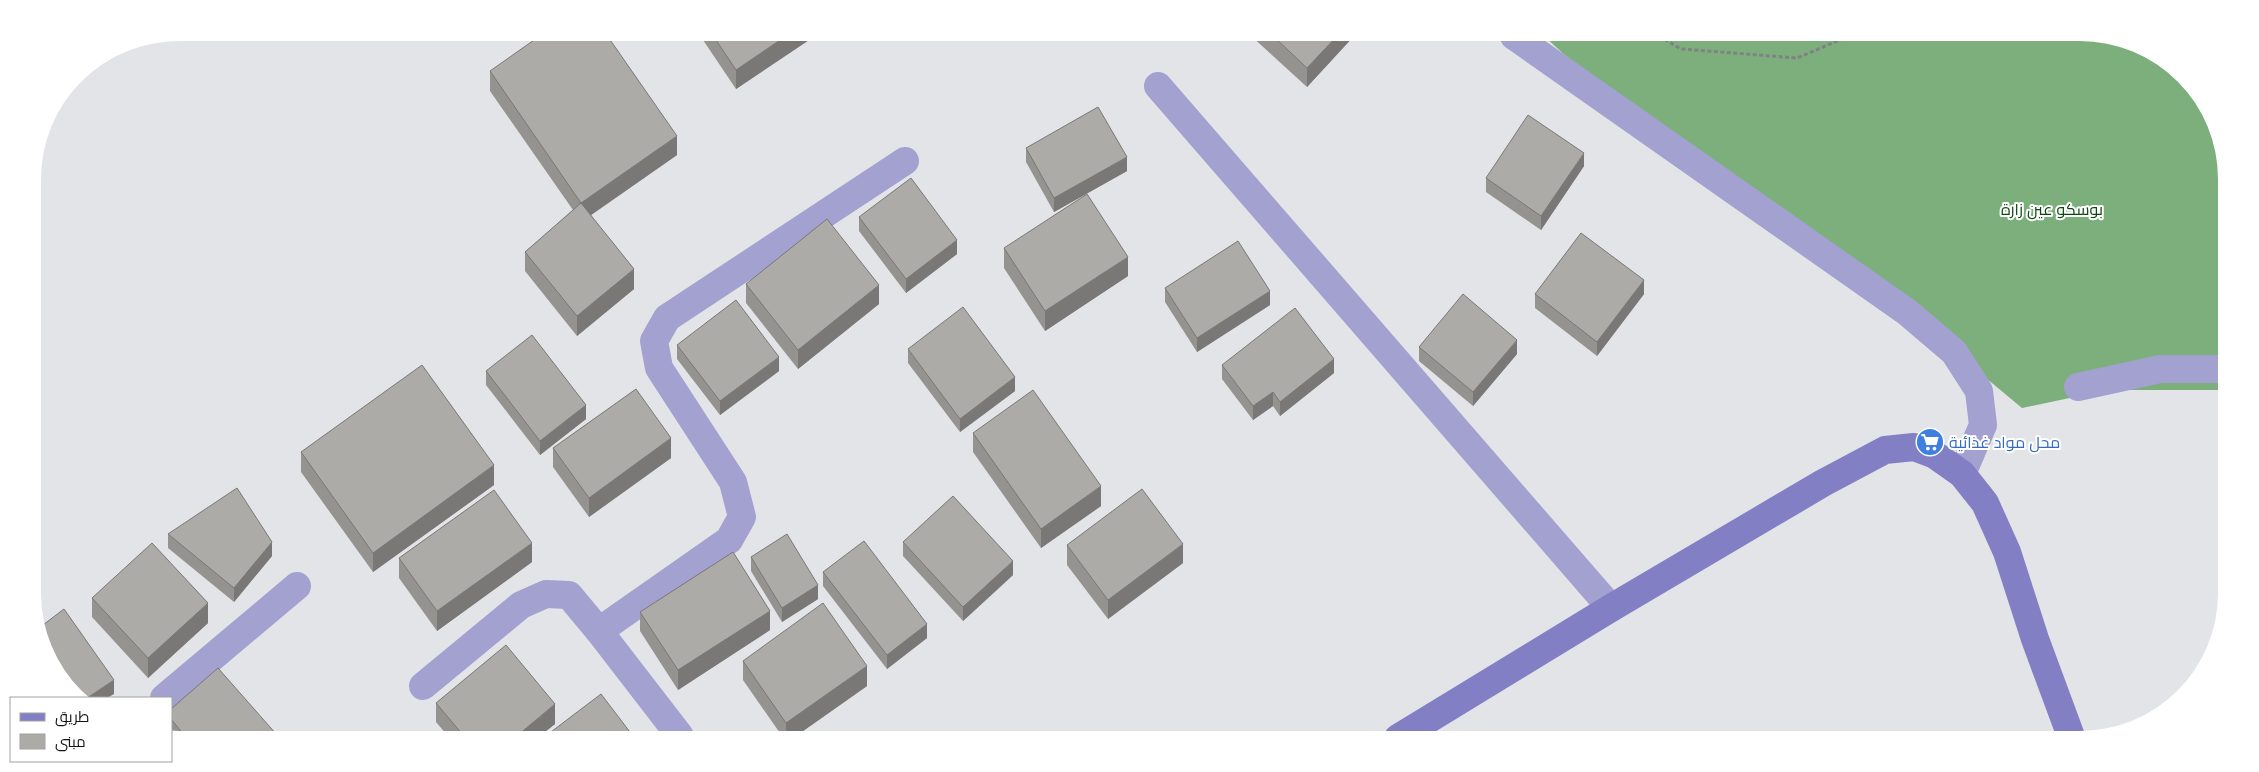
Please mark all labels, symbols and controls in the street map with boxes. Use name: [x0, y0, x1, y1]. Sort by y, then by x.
park label: بوسكو عين زارة: [2001, 200, 2103, 220]
supermarket icon: محل مواد غذائية: [1915, 427, 1945, 457]
place label: محل مواد غذائية: [1949, 433, 2060, 453]
legend: [10, 697, 172, 762]
text: طريق: [55, 708, 89, 727]
text: مبنى: [55, 733, 86, 752]

